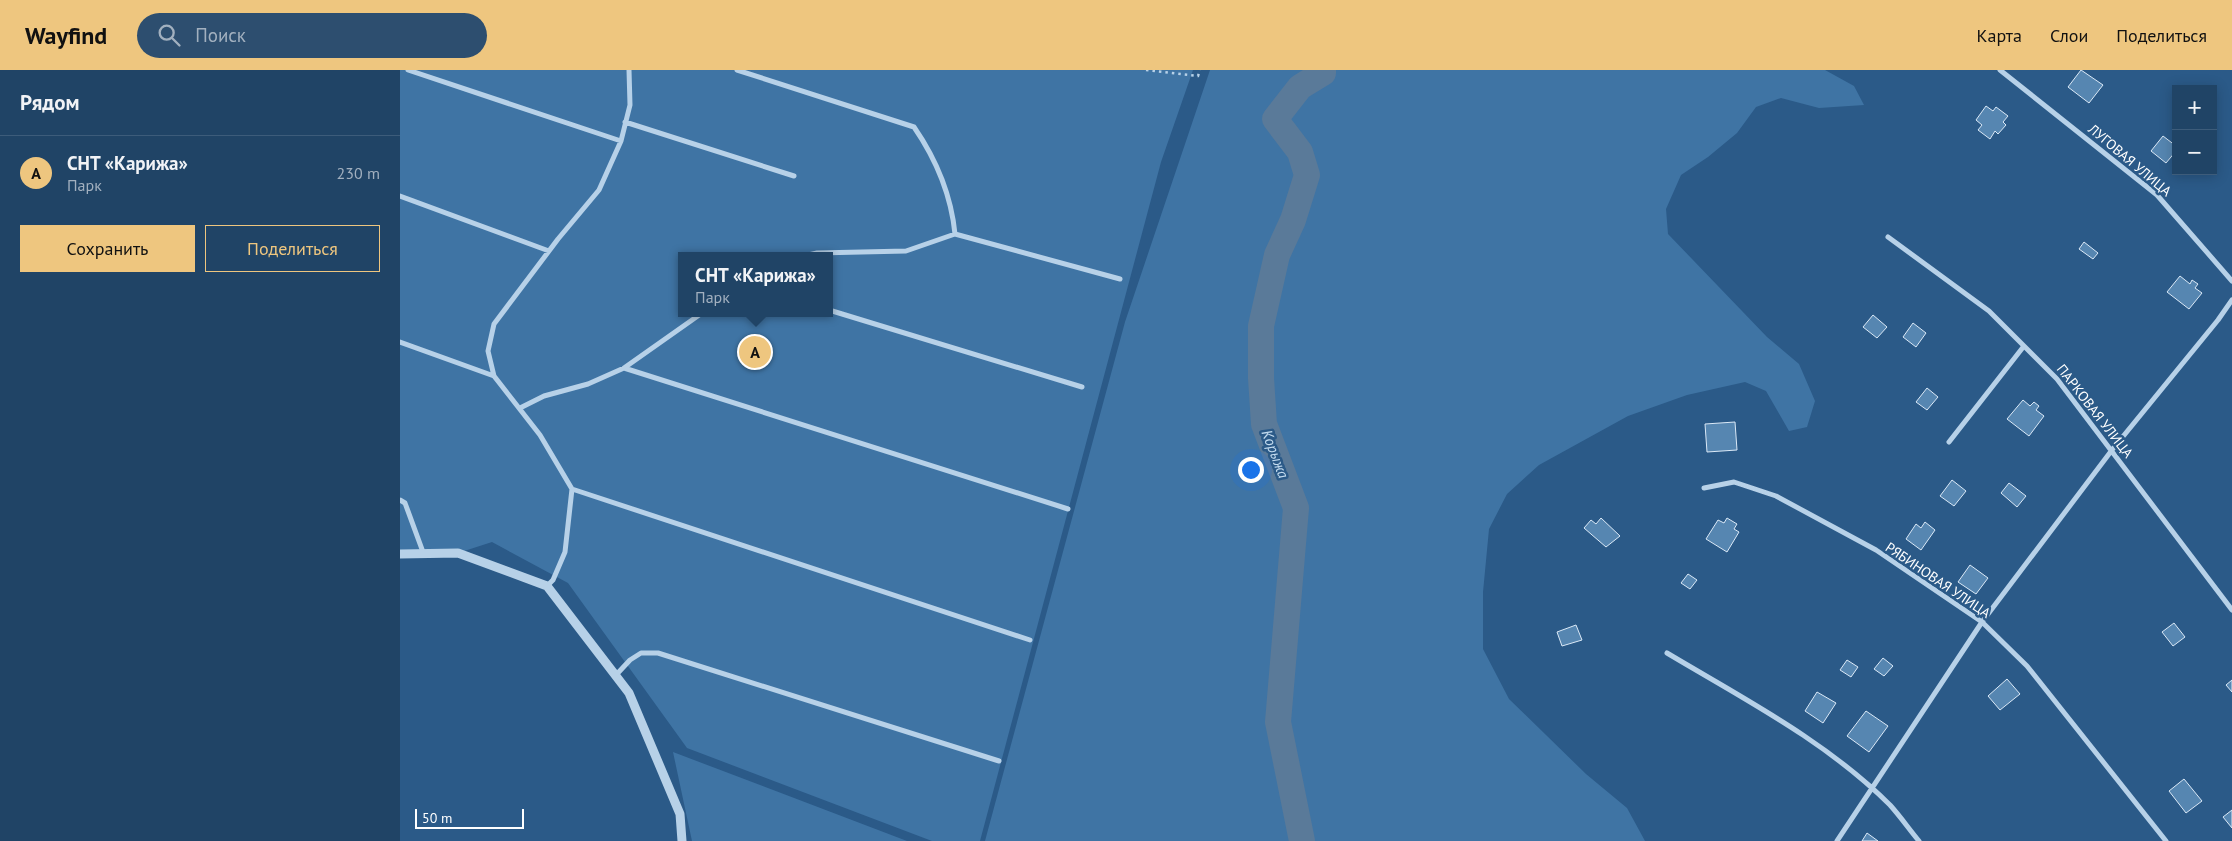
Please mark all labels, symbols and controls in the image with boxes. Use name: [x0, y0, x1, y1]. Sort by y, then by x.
search box: [137, 13, 487, 58]
text: Wayfind: [25, 20, 107, 51]
icon: search: [155, 21, 183, 49]
text: Поиск: [195, 23, 246, 47]
text: Карта: [1977, 24, 2022, 47]
text: Слои: [2050, 24, 2088, 47]
text: Поделиться: [2116, 24, 2207, 47]
map controls: [2172, 85, 2217, 175]
button: +: [2172, 85, 2217, 130]
text: Рядом: [20, 89, 79, 116]
street label: ЛУГОВАЯ УЛИЦА: [2084, 119, 2176, 201]
button: −: [2172, 130, 2217, 175]
text: СНТ «Карижа»: [67, 151, 188, 175]
text: A: [31, 163, 41, 183]
text: 230 m: [337, 163, 380, 183]
text: Парк: [67, 175, 102, 195]
button: Сохранить: [20, 225, 195, 272]
button: Поделиться: [205, 225, 380, 272]
popup: [678, 252, 833, 317]
text: СНТ «Карижа»: [695, 263, 816, 287]
text: Парк: [695, 287, 730, 307]
pin: A: [739, 333, 771, 371]
street label: ПАРКОВАЯ УЛИЦА: [2053, 360, 2138, 462]
water label: Корыжа: [1258, 427, 1294, 481]
your location: [1238, 457, 1264, 483]
street label: РЯБИНОВАЯ УЛИЦА: [1882, 538, 1995, 622]
scale bar: [415, 806, 524, 829]
text: 50 m: [422, 809, 452, 827]

